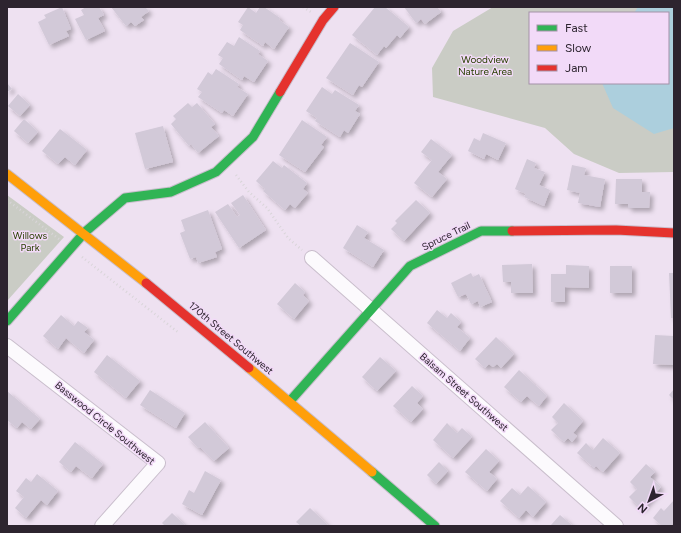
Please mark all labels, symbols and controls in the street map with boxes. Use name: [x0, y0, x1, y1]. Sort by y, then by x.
legend: [529, 12, 669, 84]
text: Fast: [565, 21, 588, 35]
text: Slow: [565, 41, 592, 55]
park label: Woodview Nature Area: [458, 53, 512, 78]
text: Jam: [565, 61, 588, 75]
street label: Spruce Trail: [420, 219, 472, 253]
park label: Willows Park: [13, 229, 48, 254]
street label: 170th Street Southwest: [186, 299, 276, 377]
street label: Balsam Street Southwest: [417, 350, 511, 434]
street label: Basswood Circle Southwest: [52, 379, 158, 468]
north arrow: [629, 481, 669, 521]
text: N: [635, 500, 650, 516]

